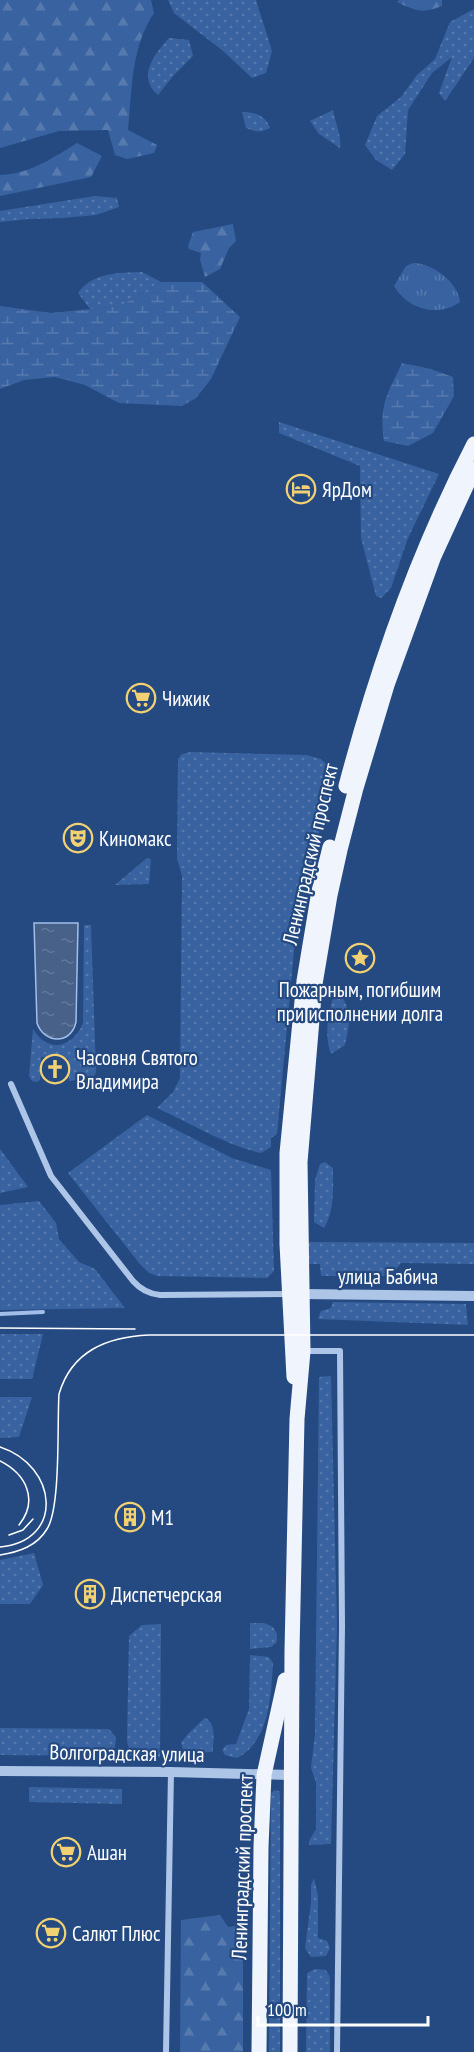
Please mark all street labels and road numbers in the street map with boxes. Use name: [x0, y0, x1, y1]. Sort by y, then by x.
street label: Ленинградский проспект: [276, 760, 344, 948]
street label: улица Бабича: [338, 1263, 438, 1290]
street label: Волгоградская улица: [49, 1738, 205, 1768]
street label: Ленинградский проспект: [225, 1774, 259, 1961]

